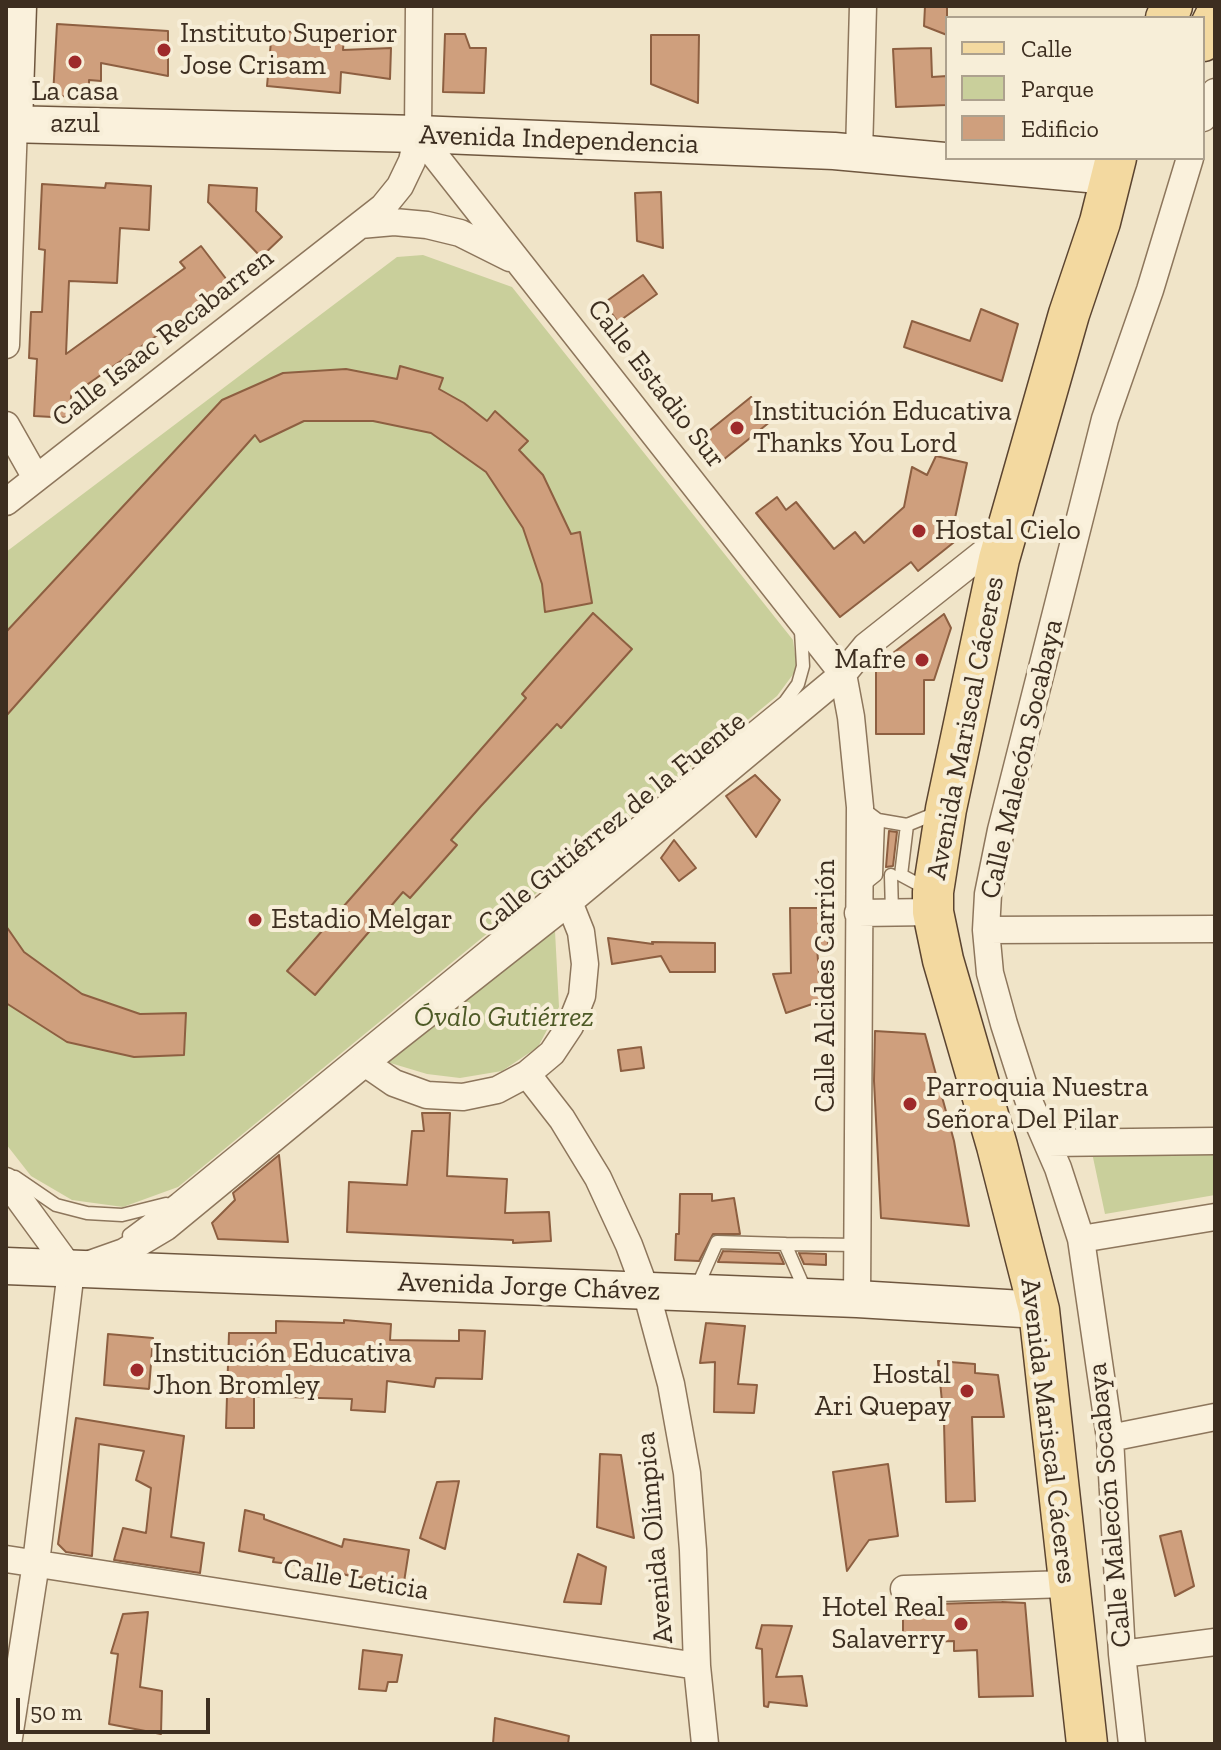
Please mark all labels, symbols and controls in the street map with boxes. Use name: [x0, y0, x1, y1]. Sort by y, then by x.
legend: [945, 16, 1205, 160]
place label: Instituto Superior Jose Crisam: [180, 17, 398, 83]
text: Calle: [1021, 34, 1072, 63]
marker: Instituto Superior Jose Crisam: [155, 41, 173, 59]
marker: La casa azul: [66, 53, 84, 71]
text: Parque: [1021, 74, 1094, 103]
place label: La casa azul: [31, 75, 119, 141]
text: Edificio: [1021, 114, 1099, 143]
street label: Avenida Independencia: [418, 118, 700, 162]
street label: Calle Isaac Recabarren: [46, 241, 280, 435]
street label: Calle Estadio Sur: [580, 293, 732, 475]
place label: Institución Educativa Thanks You Lord: [753, 395, 1012, 461]
marker: Institución Educativa Thanks You Lord: [728, 419, 746, 437]
place label: Hostal Cielo: [935, 514, 1081, 548]
marker: Hostal Cielo: [910, 522, 928, 540]
street label: Avenida Mariscal Cáceres: [920, 574, 1012, 882]
street label: Calle Malecón Socabaya: [973, 616, 1071, 902]
place label: Mafre: [834, 643, 906, 677]
marker: Mafre: [913, 651, 931, 669]
street label: Calle Gutiérrez de la Fuente: [471, 705, 753, 941]
street label: Calle Alcides Carrión: [809, 860, 843, 1112]
place label: Estadio Melgar: [271, 903, 453, 937]
marker: Estadio Melgar: [246, 911, 264, 929]
park label: Óvalo Gutiérrez: [414, 1001, 594, 1035]
place label: Parroquia Nuestra Señora Del Pilar: [926, 1071, 1149, 1137]
marker: Parroquia Nuestra Señora Del Pilar: [901, 1095, 919, 1113]
street label: Avenida Jorge Chávez: [397, 1266, 661, 1308]
street label: Avenida Mariscal Cáceres: [1013, 1276, 1083, 1586]
place label: Institución Educativa Jhon Bromley: [153, 1337, 412, 1403]
place label: Hostal Ari Quepay: [815, 1358, 951, 1424]
marker: Institución Educativa Jhon Bromley: [128, 1361, 146, 1379]
street label: Calle Malecón Socabaya: [1081, 1361, 1139, 1649]
marker: Hostal Ari Quepay: [958, 1382, 976, 1400]
street label: Avenida Olímpica: [629, 1431, 681, 1645]
street label: Calle Leticia: [281, 1552, 431, 1608]
place label: Hotel Real Salaverry: [822, 1591, 945, 1657]
marker: Hotel Real Salaverry: [952, 1615, 970, 1633]
scale bar: [20, 1682, 214, 1732]
text: 50 m: [30, 1697, 82, 1726]

